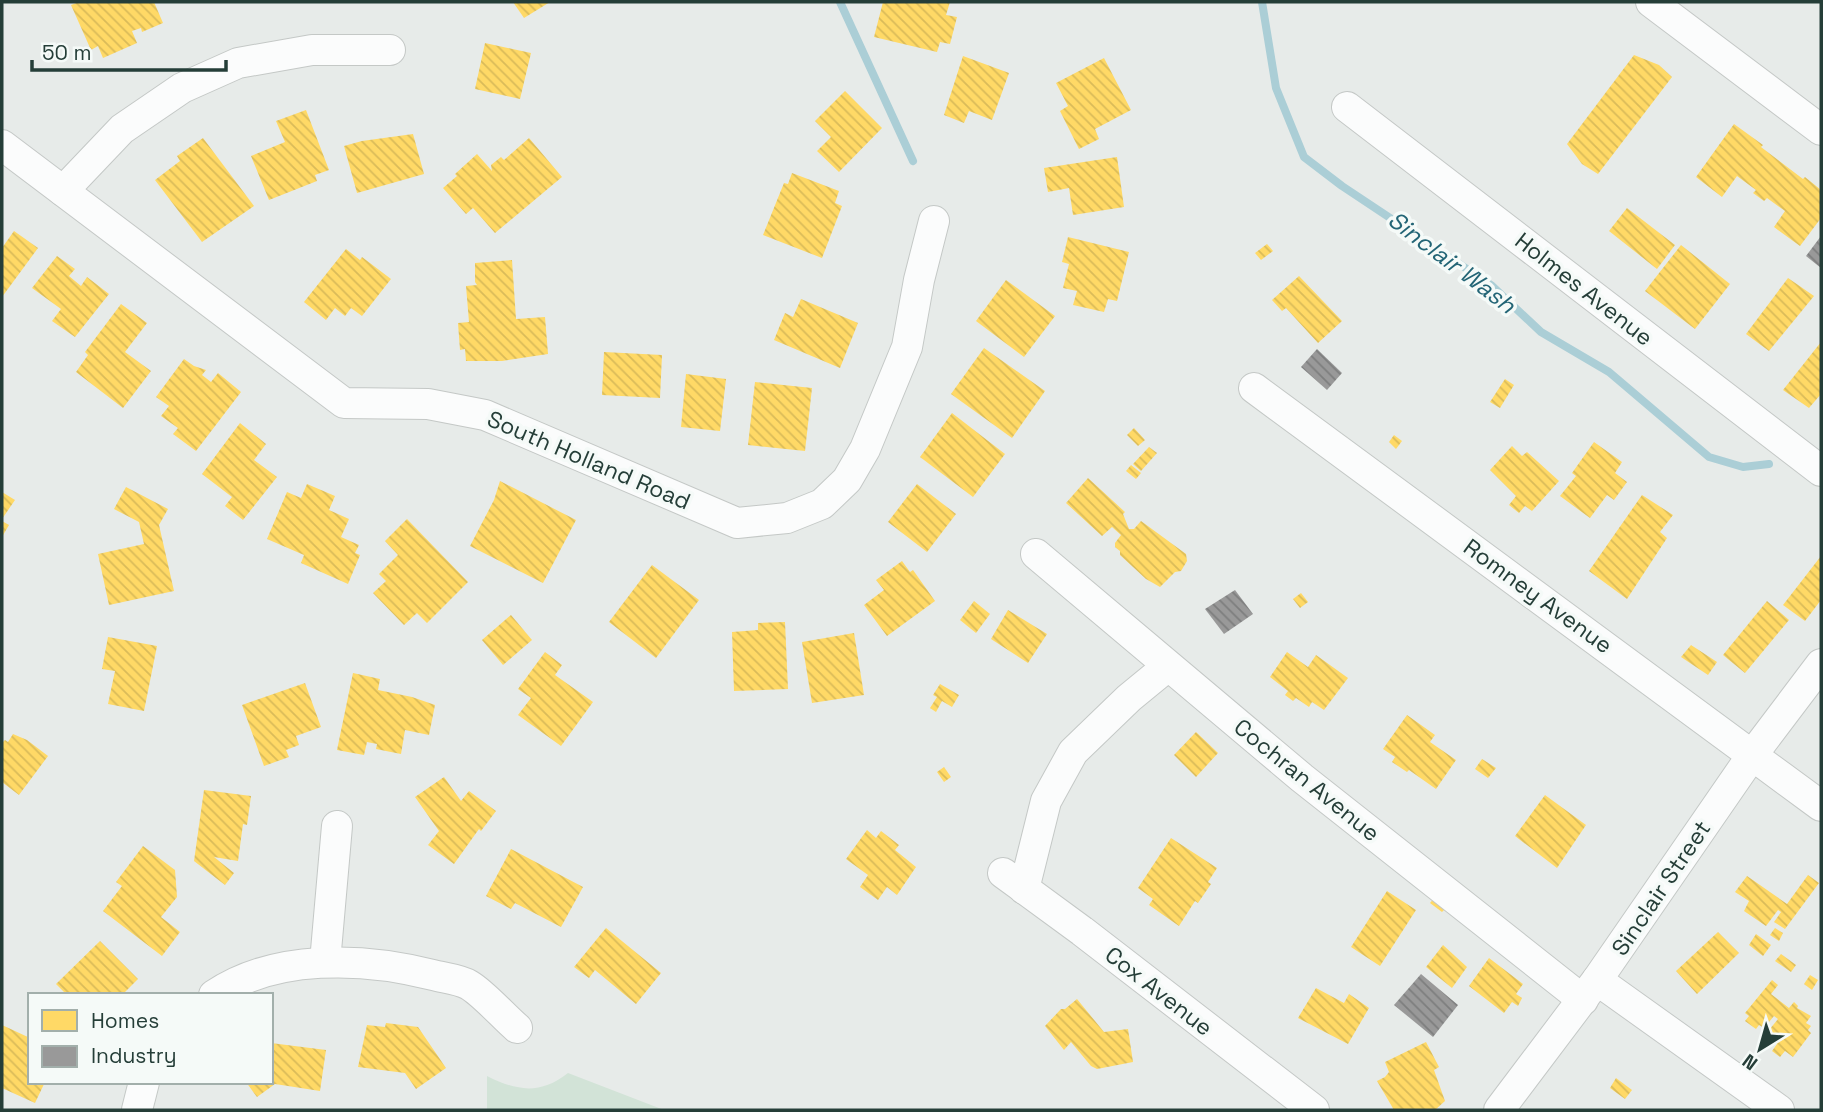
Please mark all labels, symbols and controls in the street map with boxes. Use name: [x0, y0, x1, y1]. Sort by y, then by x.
scale bar: [32, 28, 226, 72]
text: 50 m: [42, 39, 92, 66]
water label: Sinclair Wash: [1382, 204, 1523, 321]
street label: Holmes Avenue: [1509, 226, 1659, 352]
street label: South Holland Road: [483, 404, 695, 516]
street label: Romney Avenue: [1458, 532, 1618, 660]
street label: Cochran Avenue: [1228, 712, 1386, 848]
street label: Sinclair Street: [1605, 815, 1717, 961]
street label: Cox Avenue: [1099, 940, 1219, 1042]
legend: [28, 993, 273, 1084]
text: Homes: [91, 1007, 159, 1034]
north arrow: [1725, 1014, 1795, 1084]
text: Industry: [91, 1042, 177, 1069]
text: N: [1737, 1048, 1763, 1076]

